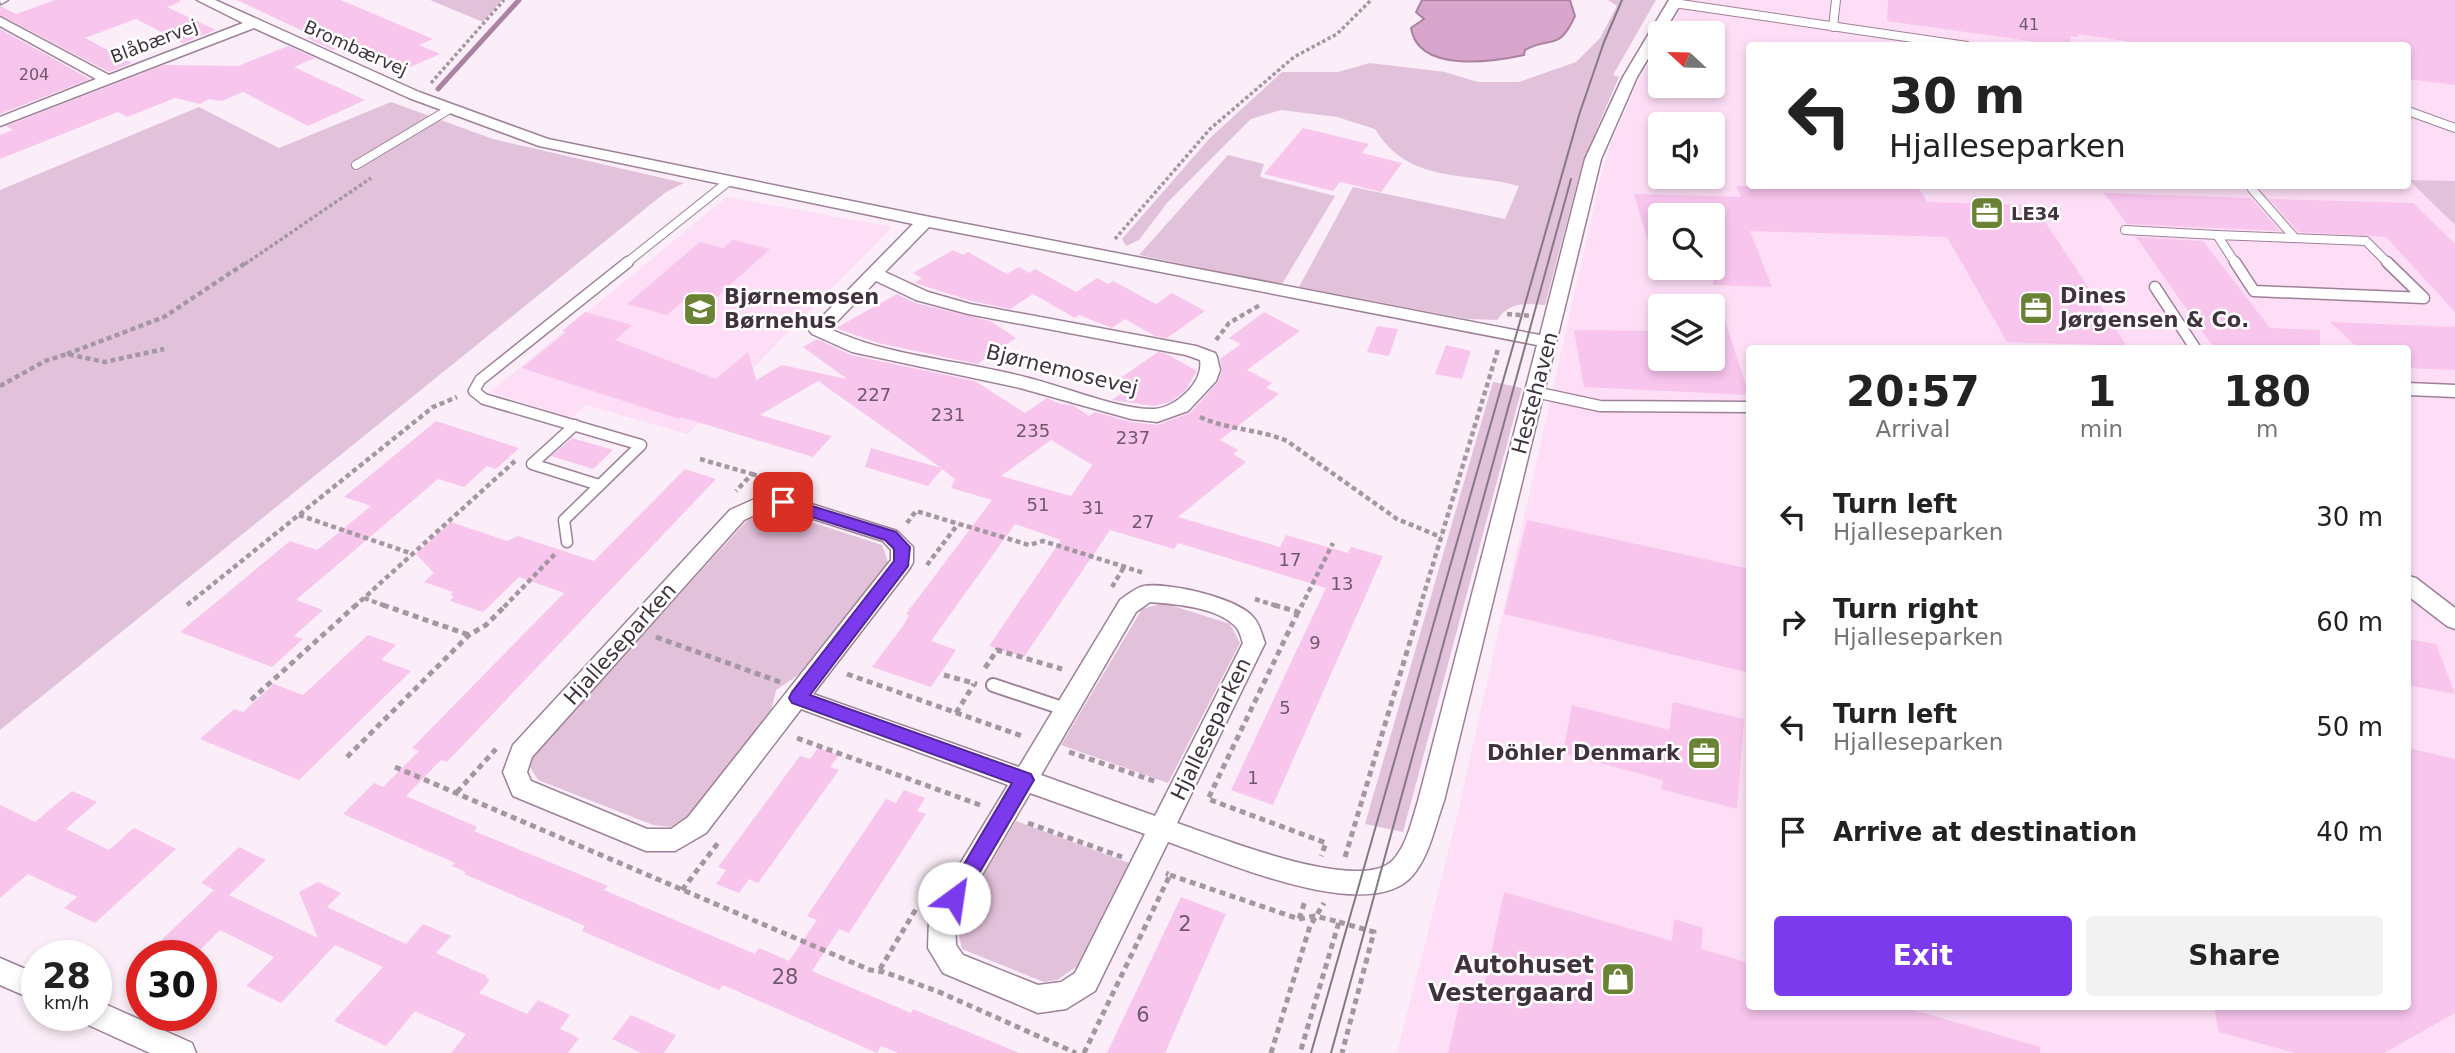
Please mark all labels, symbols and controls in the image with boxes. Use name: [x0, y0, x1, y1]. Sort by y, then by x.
street label: Blåbærvej: [107, 15, 201, 67]
house number: 41: [2019, 15, 2039, 34]
street label: Brombærvej: [301, 16, 411, 80]
north arrow: [1648, 21, 1726, 98]
map controls: [1648, 21, 1725, 371]
house number: 204: [19, 65, 49, 84]
text: 30 m: [1889, 68, 2025, 125]
icon: left: [1774, 70, 1865, 161]
button: sound: [1648, 112, 1725, 189]
text: Hjalleseparken: [1889, 127, 2126, 165]
office icon: LE34: [1968, 194, 2006, 232]
button: search: [1648, 203, 1725, 280]
place label: LE34: [2011, 203, 2060, 224]
place label: Dines Jørgensen & Co.: [2058, 284, 2249, 332]
place label: Bjørnemosen Børnehus: [724, 285, 879, 333]
office icon: Dines Jørgensen & Co.: [2017, 289, 2055, 327]
school or university icon: Bjørnemosen Børnehus: [681, 290, 719, 328]
button: layers: [1648, 294, 1725, 371]
street label: Hestehaven: [1507, 329, 1563, 457]
street label: Bjørnemosevej: [983, 339, 1141, 401]
text: 20:57: [1846, 367, 1980, 416]
text: 1: [2087, 367, 2116, 416]
text: 180: [2223, 367, 2311, 416]
house number: 227: [857, 384, 891, 405]
house number: 231: [931, 404, 965, 425]
text: Arrival: [1876, 416, 1950, 442]
text: min: [2080, 416, 2123, 442]
text: m: [2256, 416, 2278, 442]
house number: 235: [1016, 420, 1050, 441]
house number: 237: [1116, 427, 1150, 448]
pin: [753, 472, 813, 532]
icon: arrive: [764, 483, 802, 521]
text: Turn left: [1833, 489, 1957, 519]
house number: 51: [1027, 494, 1049, 515]
house number: 31: [1082, 497, 1104, 518]
icon: left: [1774, 498, 1812, 536]
text: 30 m: [2316, 502, 2383, 532]
house number: 27: [1132, 511, 1154, 532]
text: Hjalleseparken: [1833, 519, 2003, 545]
house number: 17: [1279, 549, 1301, 570]
house number: 13: [1331, 573, 1353, 594]
street label: Hjalleseparken: [559, 578, 681, 710]
text: Turn right: [1833, 594, 1978, 624]
icon: right: [1774, 603, 1812, 641]
text: 60 m: [2316, 607, 2383, 637]
text: Hjalleseparken: [1833, 624, 2003, 650]
house number: 9: [1309, 632, 1321, 653]
street label: Hjalleseparken: [1166, 654, 1256, 804]
house number: 5: [1279, 697, 1291, 718]
text: Turn left: [1833, 699, 1957, 729]
icon: left: [1774, 708, 1812, 746]
text: 50 m: [2316, 712, 2383, 742]
text: Hjalleseparken: [1833, 729, 2003, 755]
office icon: Döhler Denmark: [1685, 734, 1723, 772]
place label: Döhler Denmark: [1487, 741, 1681, 765]
house number: 1: [1247, 767, 1259, 788]
icon: arrive: [1774, 813, 1812, 851]
text: Arrive at destination: [1833, 817, 2137, 847]
text: 40 m: [2316, 817, 2383, 847]
position arrow: [917, 861, 991, 935]
house number: 2: [1178, 912, 1192, 936]
button: Exit: [1774, 916, 2072, 996]
button: Share: [2086, 916, 2383, 996]
speed limit sign: 30: [126, 940, 217, 1031]
place label: Autohuset Vestergaard: [1428, 951, 1594, 1007]
text: 28: [42, 956, 91, 996]
shop icon: Autohuset Vestergaard: [1599, 960, 1637, 998]
house number: 28: [772, 965, 798, 989]
text: km/h: [44, 992, 89, 1013]
house number: 6: [1136, 1003, 1150, 1027]

